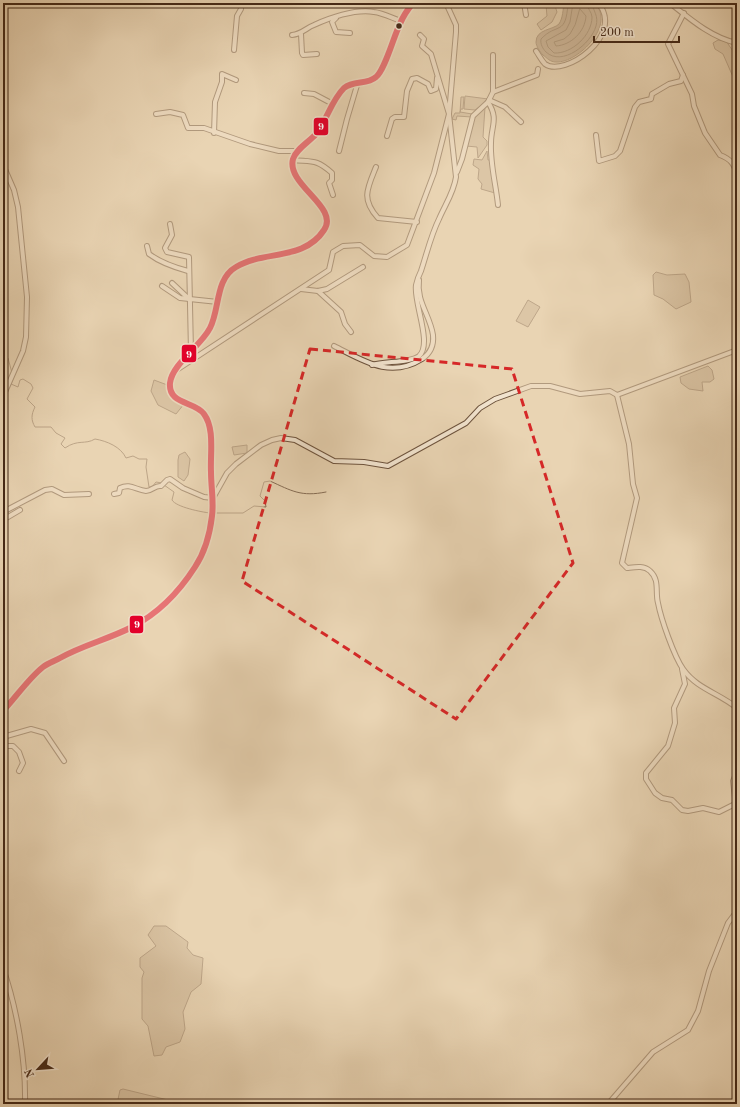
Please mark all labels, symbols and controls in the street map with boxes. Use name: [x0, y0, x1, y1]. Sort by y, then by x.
scale bar: [594, 18, 679, 44]
unlabelled marker: [394, 21, 404, 31]
text: 200 m: [600, 27, 634, 39]
line badge: 9: [313, 117, 329, 136]
text: 9: [318, 122, 324, 133]
line badge: 9: [181, 344, 197, 363]
text: 9: [186, 350, 192, 361]
line badge: 9: [129, 615, 144, 634]
text: 9: [134, 620, 140, 631]
north arrow: [18, 1049, 58, 1089]
text: N: [23, 1066, 37, 1079]

